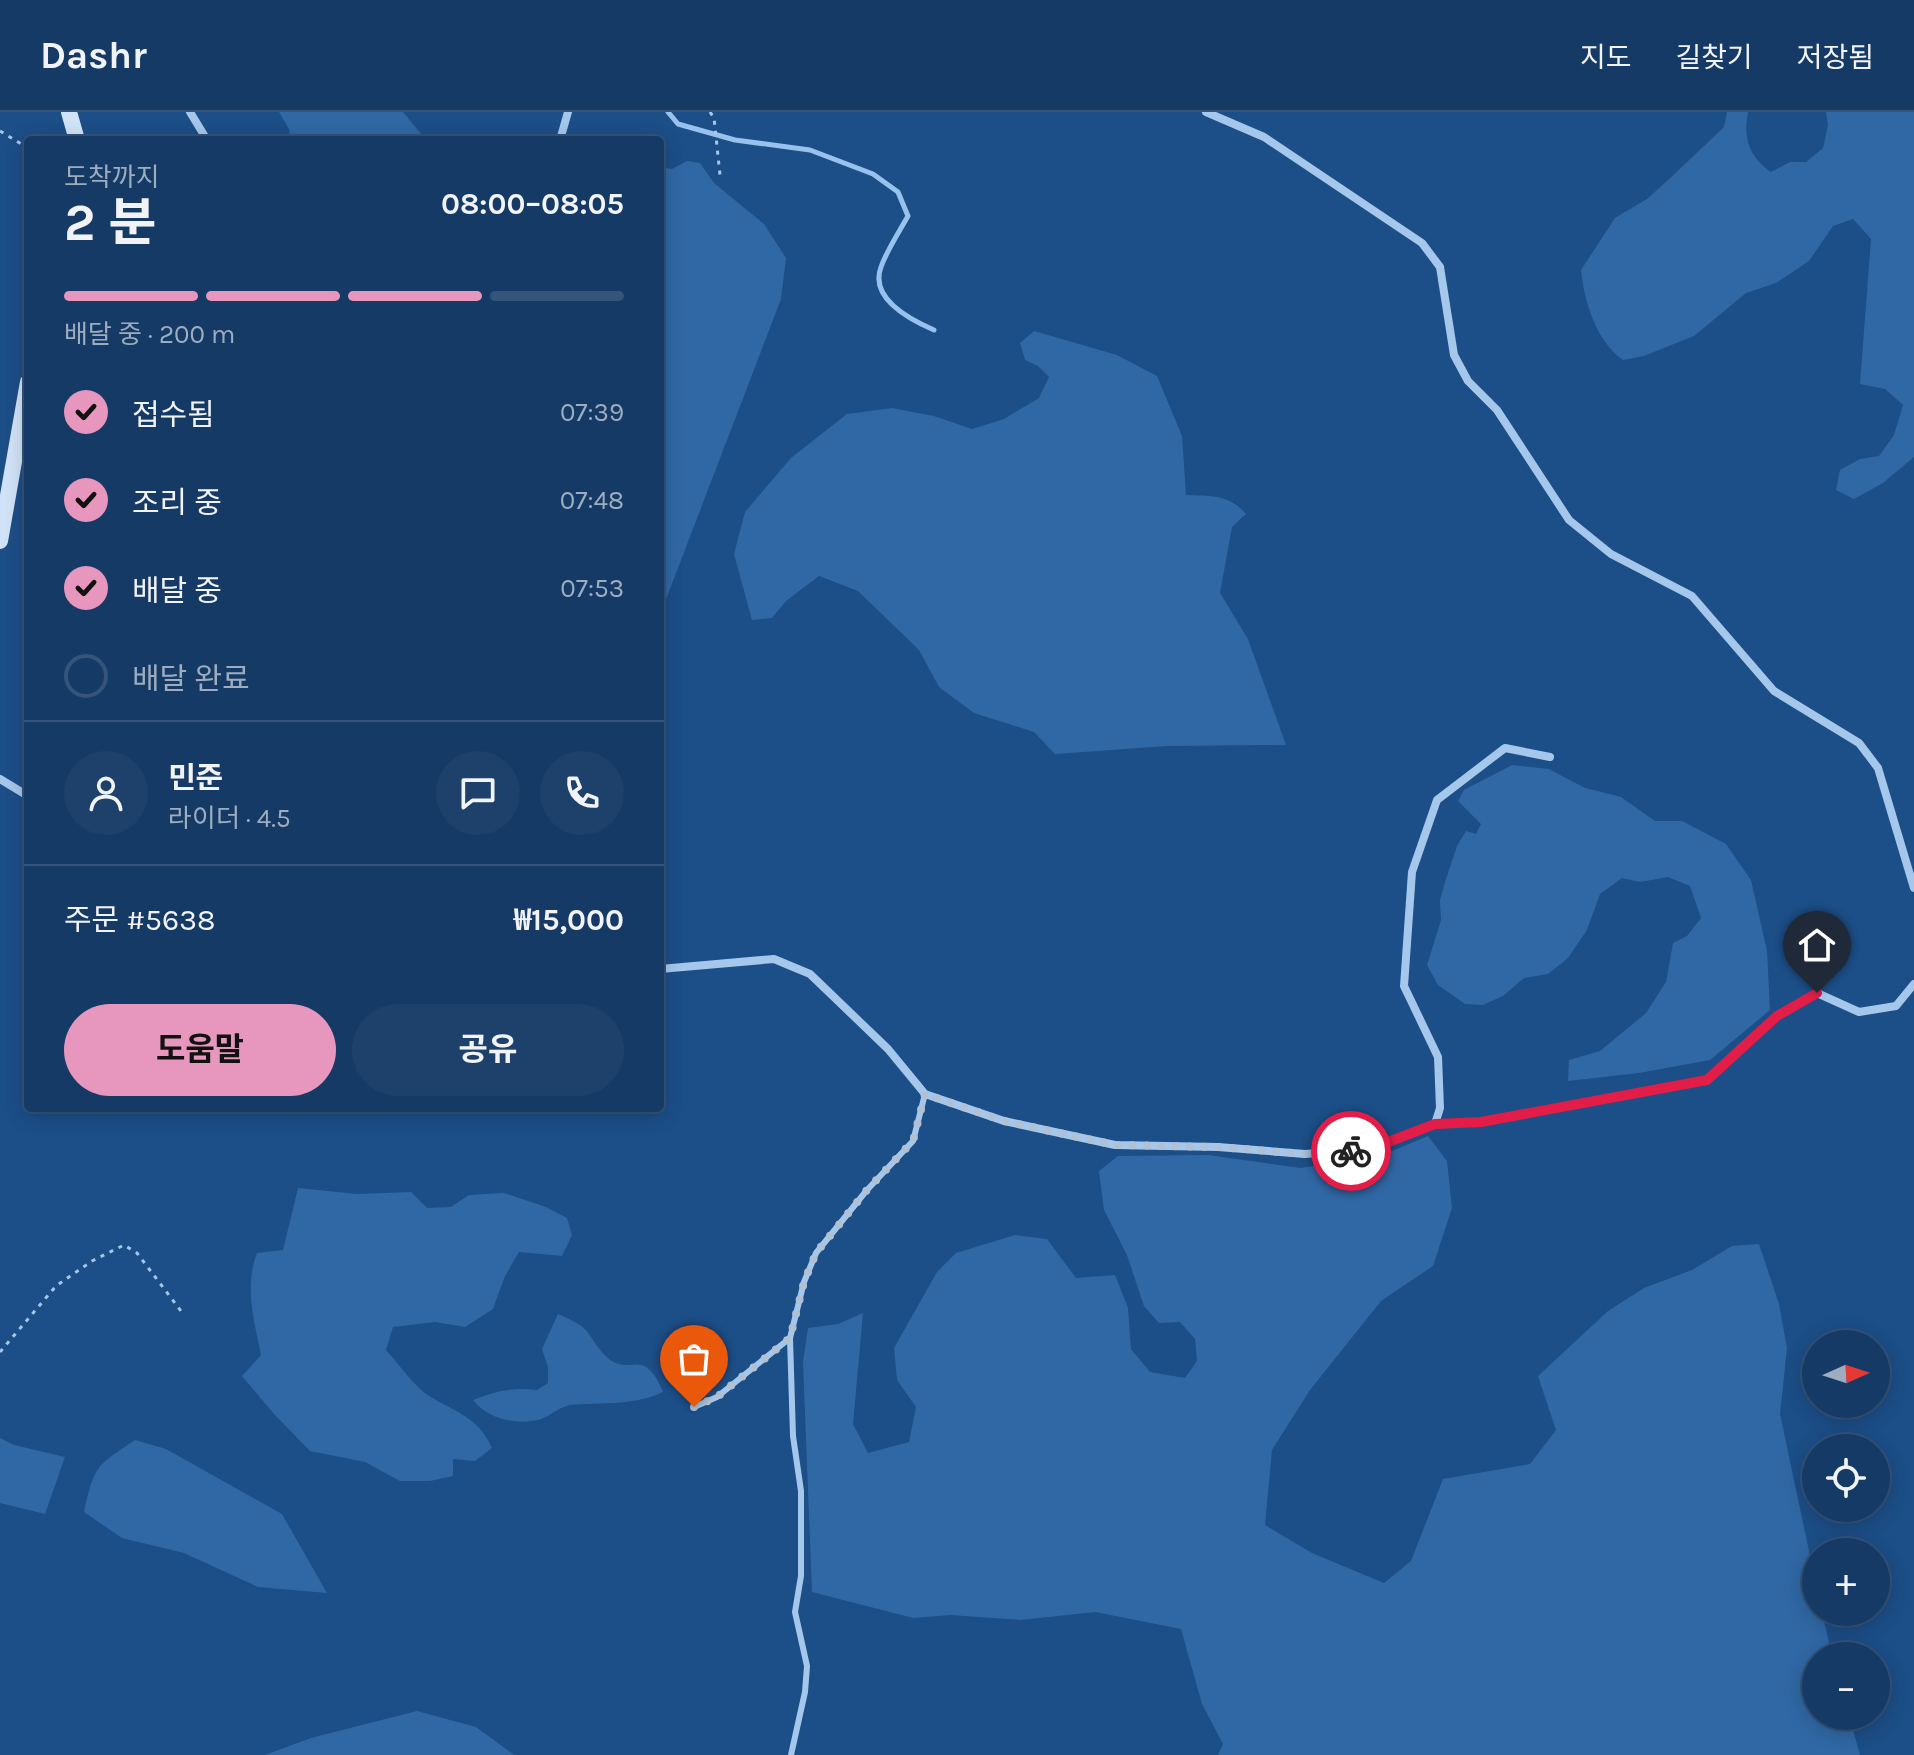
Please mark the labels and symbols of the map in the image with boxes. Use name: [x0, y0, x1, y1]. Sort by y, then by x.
pin: [1783, 911, 1851, 993]
courier: [1311, 1111, 1391, 1191]
pin: [660, 1325, 728, 1407]
north arrow: [1802, 1330, 1890, 1418]

